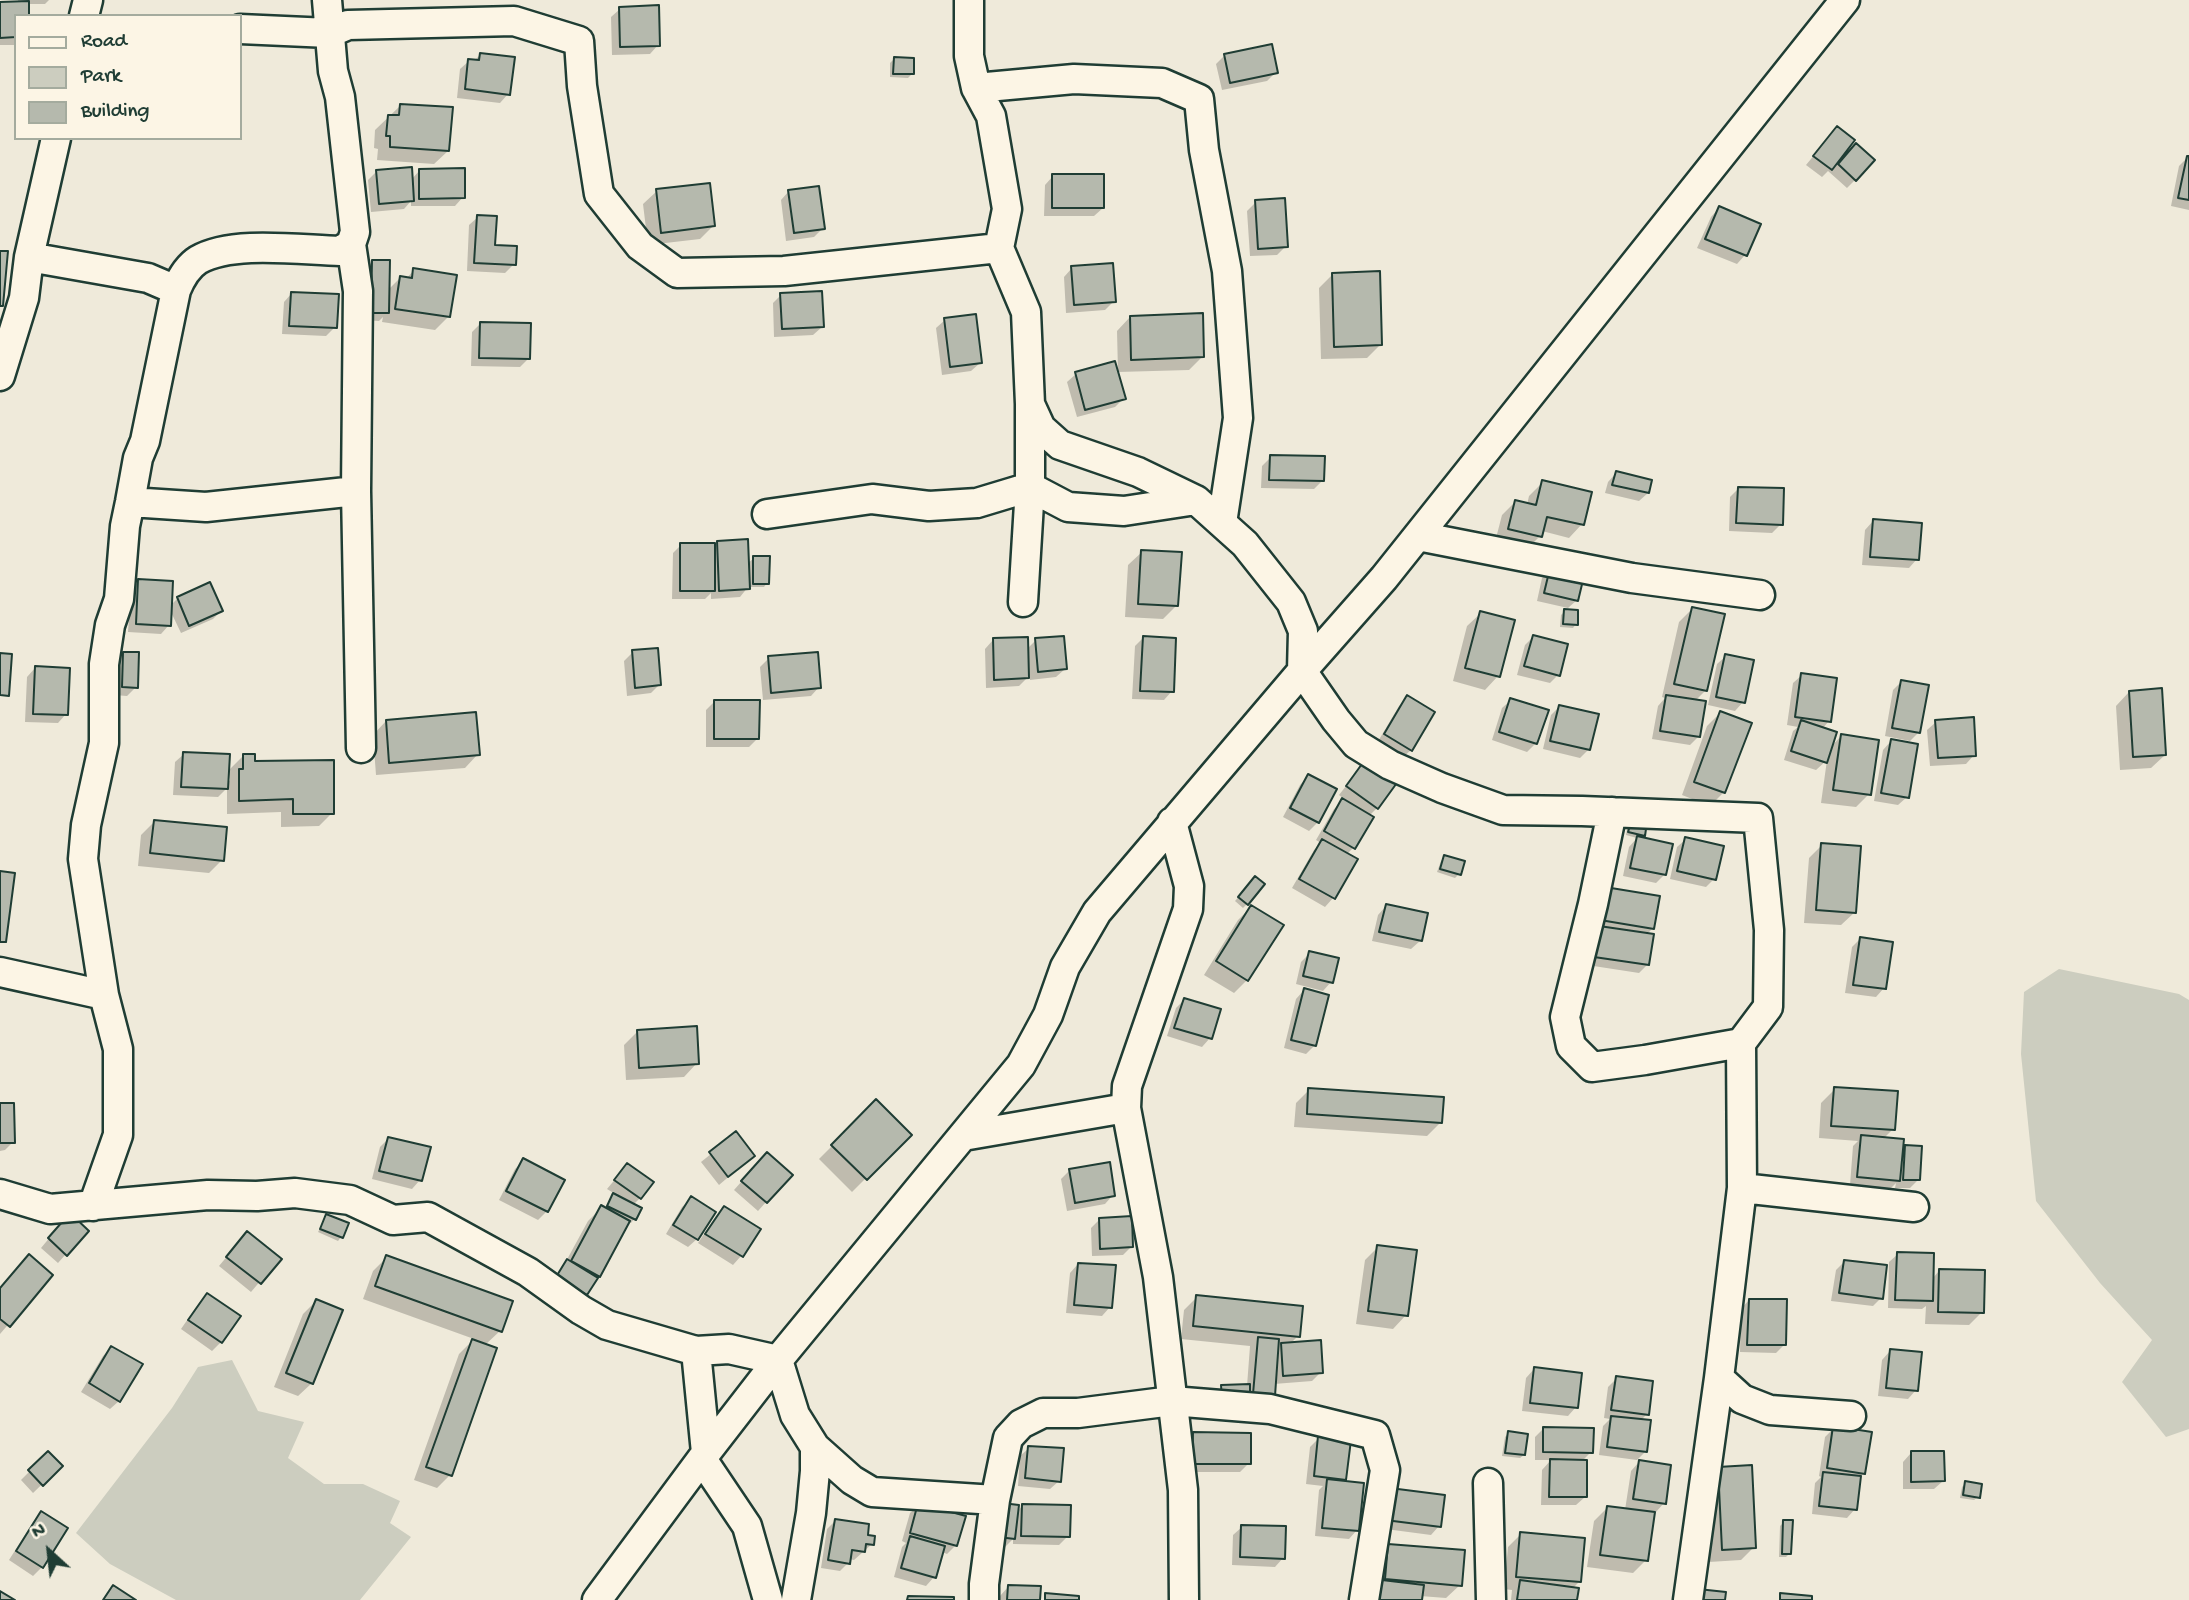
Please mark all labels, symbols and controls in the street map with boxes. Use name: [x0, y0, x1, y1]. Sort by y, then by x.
legend: [14, 14, 242, 140]
text: Road: [81, 30, 127, 55]
text: Park: [81, 65, 121, 90]
text: Building: [81, 100, 150, 125]
north arrow: [14, 1516, 84, 1586]
text: N: [28, 1519, 50, 1545]

